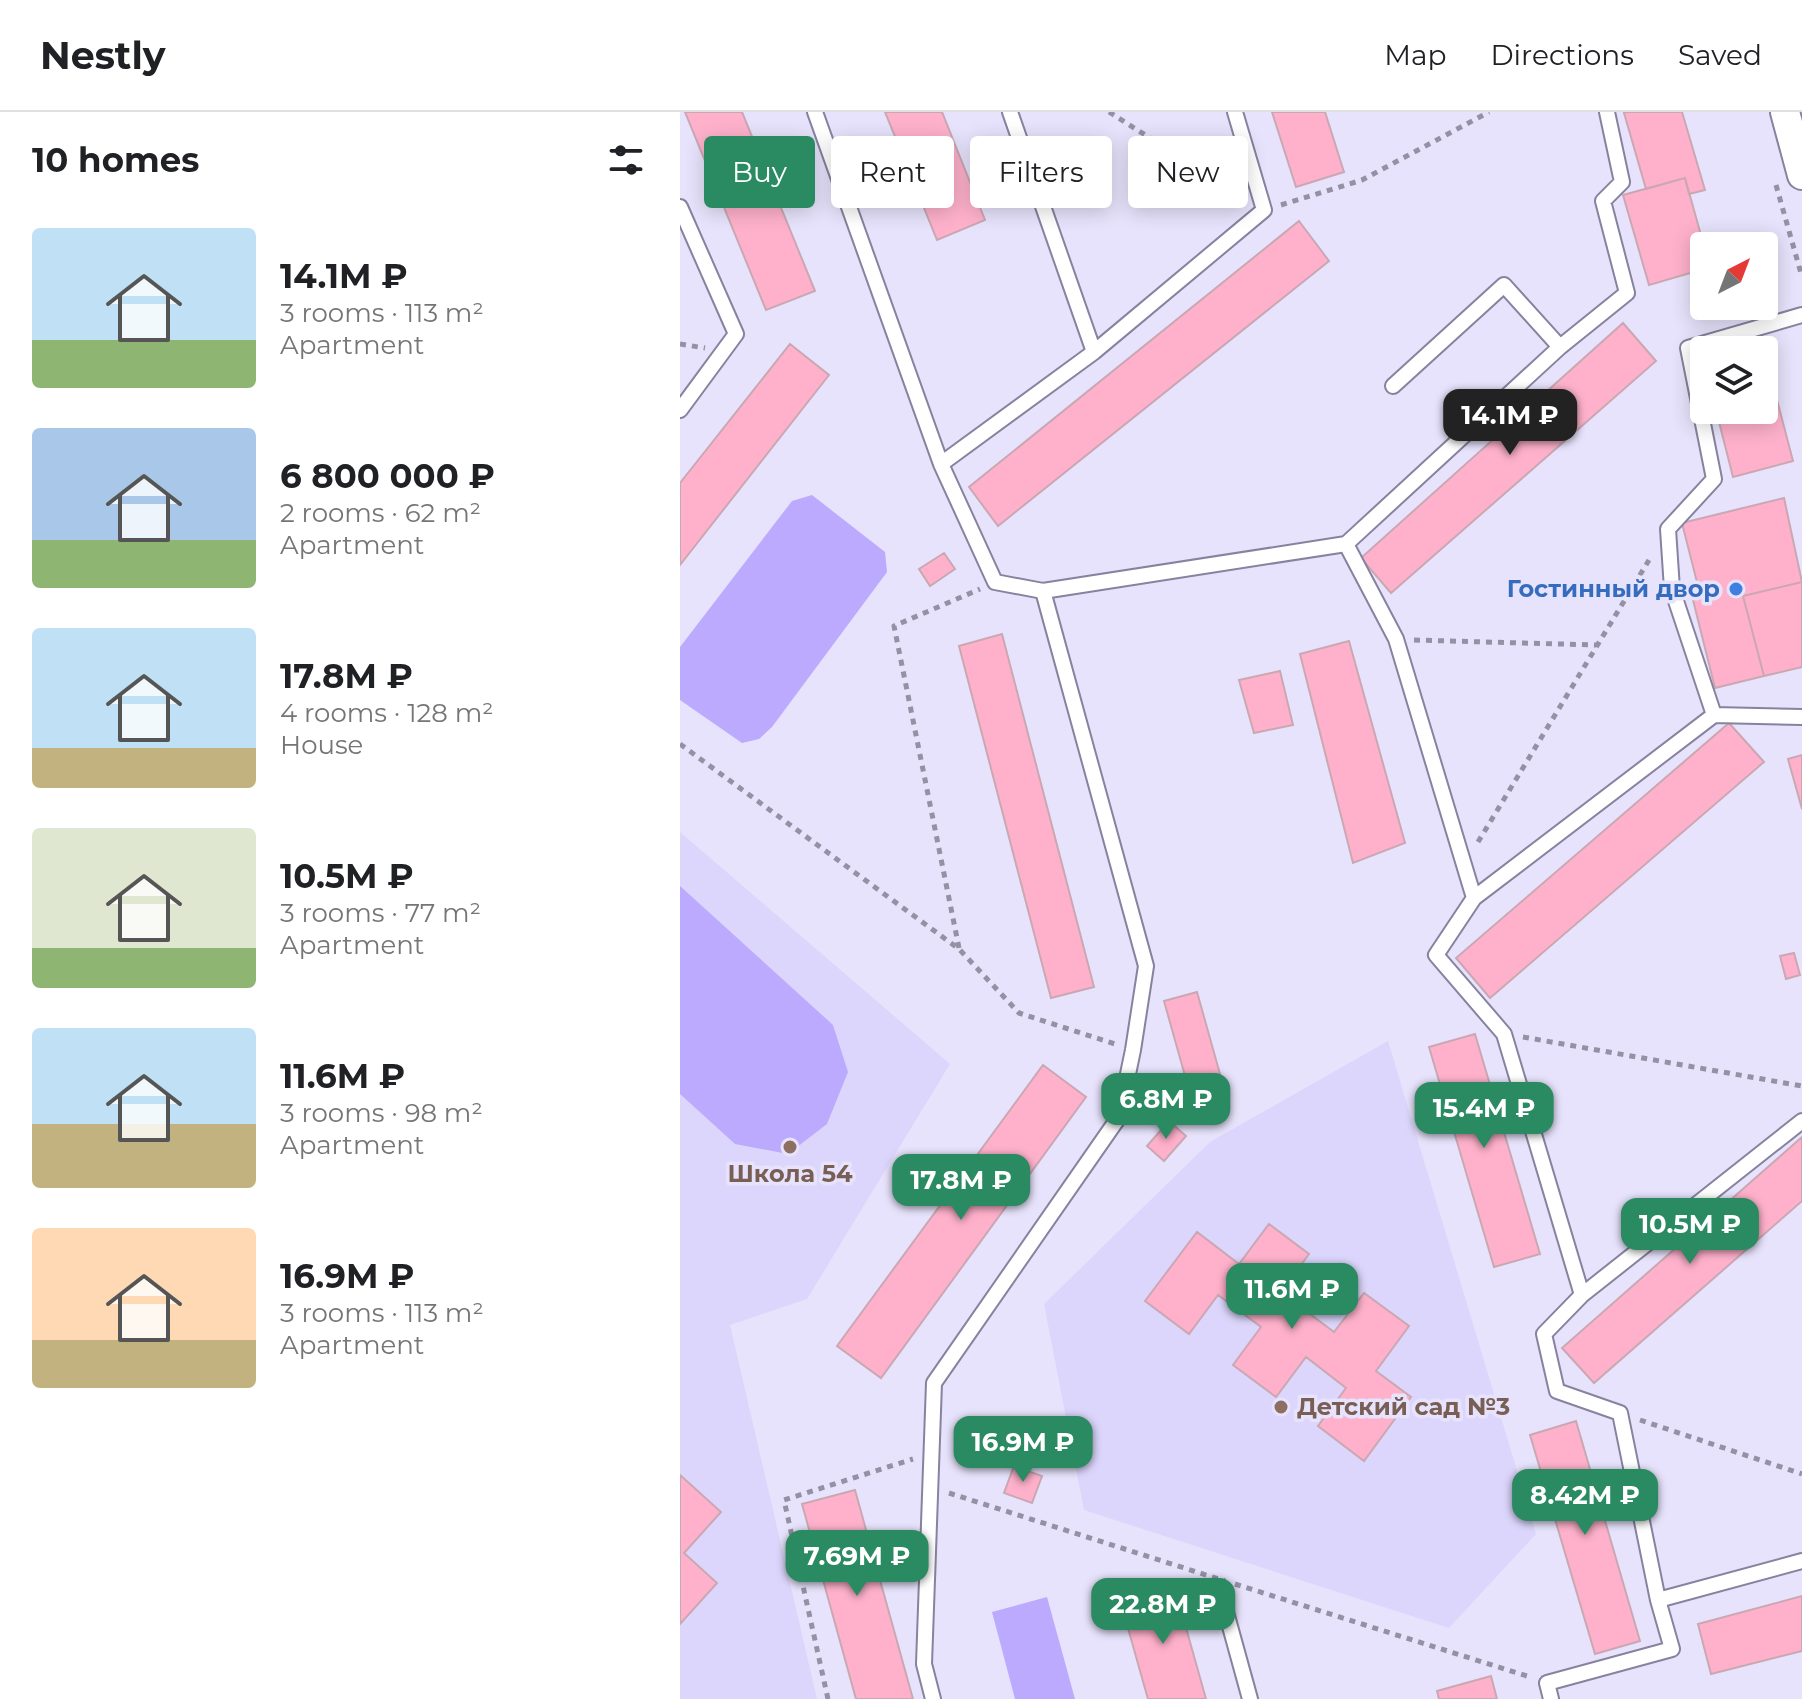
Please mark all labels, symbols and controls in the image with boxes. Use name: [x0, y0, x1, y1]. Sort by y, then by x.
text: Nestly: [40, 32, 166, 79]
text: Map: [1384, 38, 1446, 72]
text: Directions: [1490, 38, 1634, 72]
text: Saved: [1678, 38, 1762, 72]
chip: Buy: [704, 136, 815, 208]
chip: Rent: [831, 136, 954, 208]
chip: Filters: [970, 136, 1112, 208]
chip: New: [1128, 136, 1248, 208]
icon: filters: [604, 138, 648, 182]
text: 10 homes: [32, 139, 199, 181]
north arrow: [1690, 232, 1778, 320]
map controls: [1690, 232, 1778, 424]
text: 14.1M ₽: [280, 255, 408, 297]
icon: home: [96, 260, 192, 356]
text: 3 rooms · 113 m²: [280, 297, 484, 329]
text: Apartment: [280, 329, 424, 361]
button: layers: [1690, 336, 1778, 424]
pin: 14.1M ₽: [1436, 389, 1584, 457]
text: 14.1M ₽: [1461, 399, 1559, 431]
text: 6 800 000 ₽: [280, 455, 495, 497]
icon: home: [96, 460, 192, 556]
text: 2 rooms · 62 m²: [280, 497, 481, 529]
text: Apartment: [280, 529, 424, 561]
place label: Гостинный двор: [1507, 574, 1720, 603]
marker: Гостинный двор: [1727, 580, 1745, 598]
text: 17.8M ₽: [280, 655, 413, 697]
icon: home: [96, 660, 192, 756]
text: 4 rooms · 128 m²: [280, 697, 493, 729]
text: House: [280, 729, 363, 761]
text: 10.5M ₽: [280, 855, 414, 897]
icon: home: [96, 860, 192, 956]
text: 3 rooms · 77 m²: [280, 897, 481, 929]
text: Apartment: [280, 929, 424, 961]
text: 11.6M ₽: [280, 1055, 405, 1097]
icon: home: [96, 1060, 192, 1156]
pin: 6.8M ₽: [1101, 1073, 1231, 1141]
pin: 15.4M ₽: [1410, 1082, 1558, 1150]
text: 6.8M ₽: [1119, 1083, 1213, 1115]
text: 15.4M ₽: [1433, 1092, 1535, 1124]
text: 3 rooms · 98 m²: [280, 1097, 483, 1129]
text: Apartment: [280, 1129, 424, 1161]
marker: Школа 54: [781, 1138, 799, 1156]
pin: 17.8M ₽: [887, 1154, 1035, 1222]
place label: Школа 54: [728, 1159, 853, 1188]
text: 17.8M ₽: [910, 1164, 1012, 1196]
pin: 10.5M ₽: [1616, 1198, 1764, 1266]
text: 10.5M ₽: [1639, 1208, 1741, 1240]
text: 16.9M ₽: [280, 1255, 414, 1297]
icon: home: [96, 1260, 192, 1356]
pin: 11.6M ₽: [1218, 1263, 1366, 1331]
text: 11.6M ₽: [1244, 1273, 1340, 1305]
text: 3 rooms · 113 m²: [280, 1297, 484, 1329]
text: Apartment: [280, 1329, 424, 1361]
place label: Детский сад №3: [1297, 1392, 1510, 1421]
marker: Детский сад №3: [1272, 1398, 1290, 1416]
pin: 16.9M ₽: [949, 1416, 1097, 1484]
text: 16.9M ₽: [972, 1426, 1074, 1458]
pin: 8.42M ₽: [1511, 1469, 1659, 1537]
text: 8.42M ₽: [1530, 1479, 1640, 1511]
pin: 7.69M ₽: [783, 1530, 931, 1598]
text: 7.69M ₽: [804, 1540, 910, 1572]
pin: 22.8M ₽: [1089, 1578, 1237, 1646]
text: 22.8M ₽: [1109, 1588, 1217, 1620]

